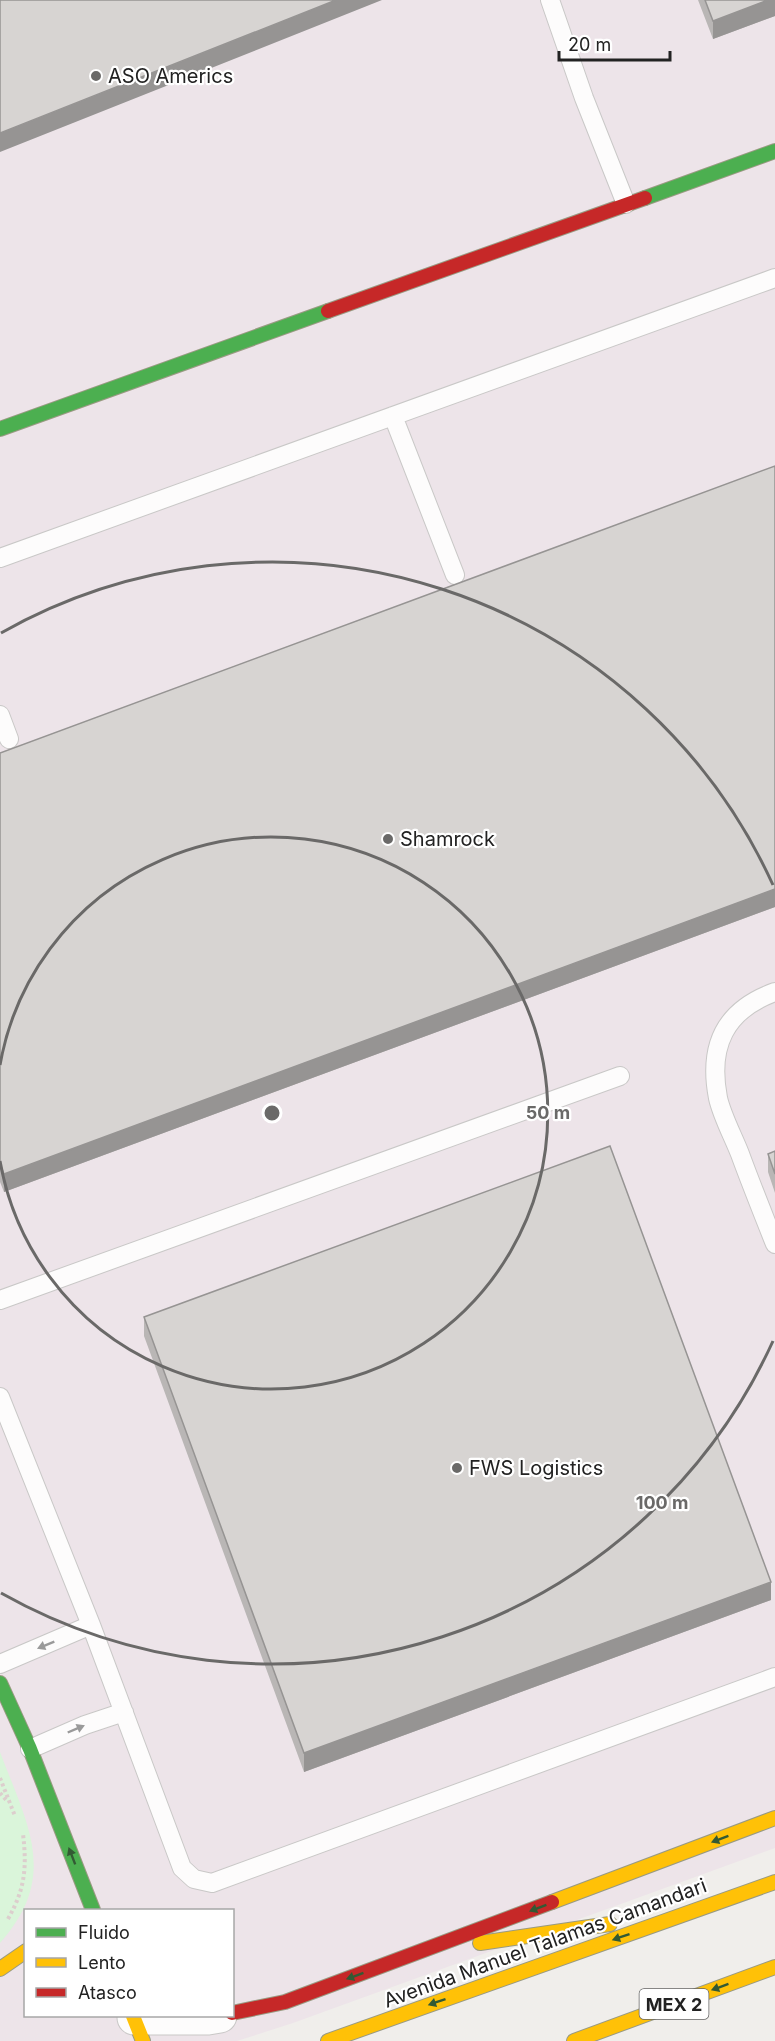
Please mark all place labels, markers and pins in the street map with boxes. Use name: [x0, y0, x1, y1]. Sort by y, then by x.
place label: ASO Americs: [108, 64, 233, 88]
marker: ASO Americs: [89, 69, 103, 83]
place label: Shamrock: [400, 827, 495, 851]
marker: Shamrock: [381, 832, 395, 846]
centre of rings: [262, 1103, 282, 1123]
place label: FWS Logistics: [469, 1456, 603, 1480]
marker: FWS Logistics: [450, 1461, 464, 1475]

